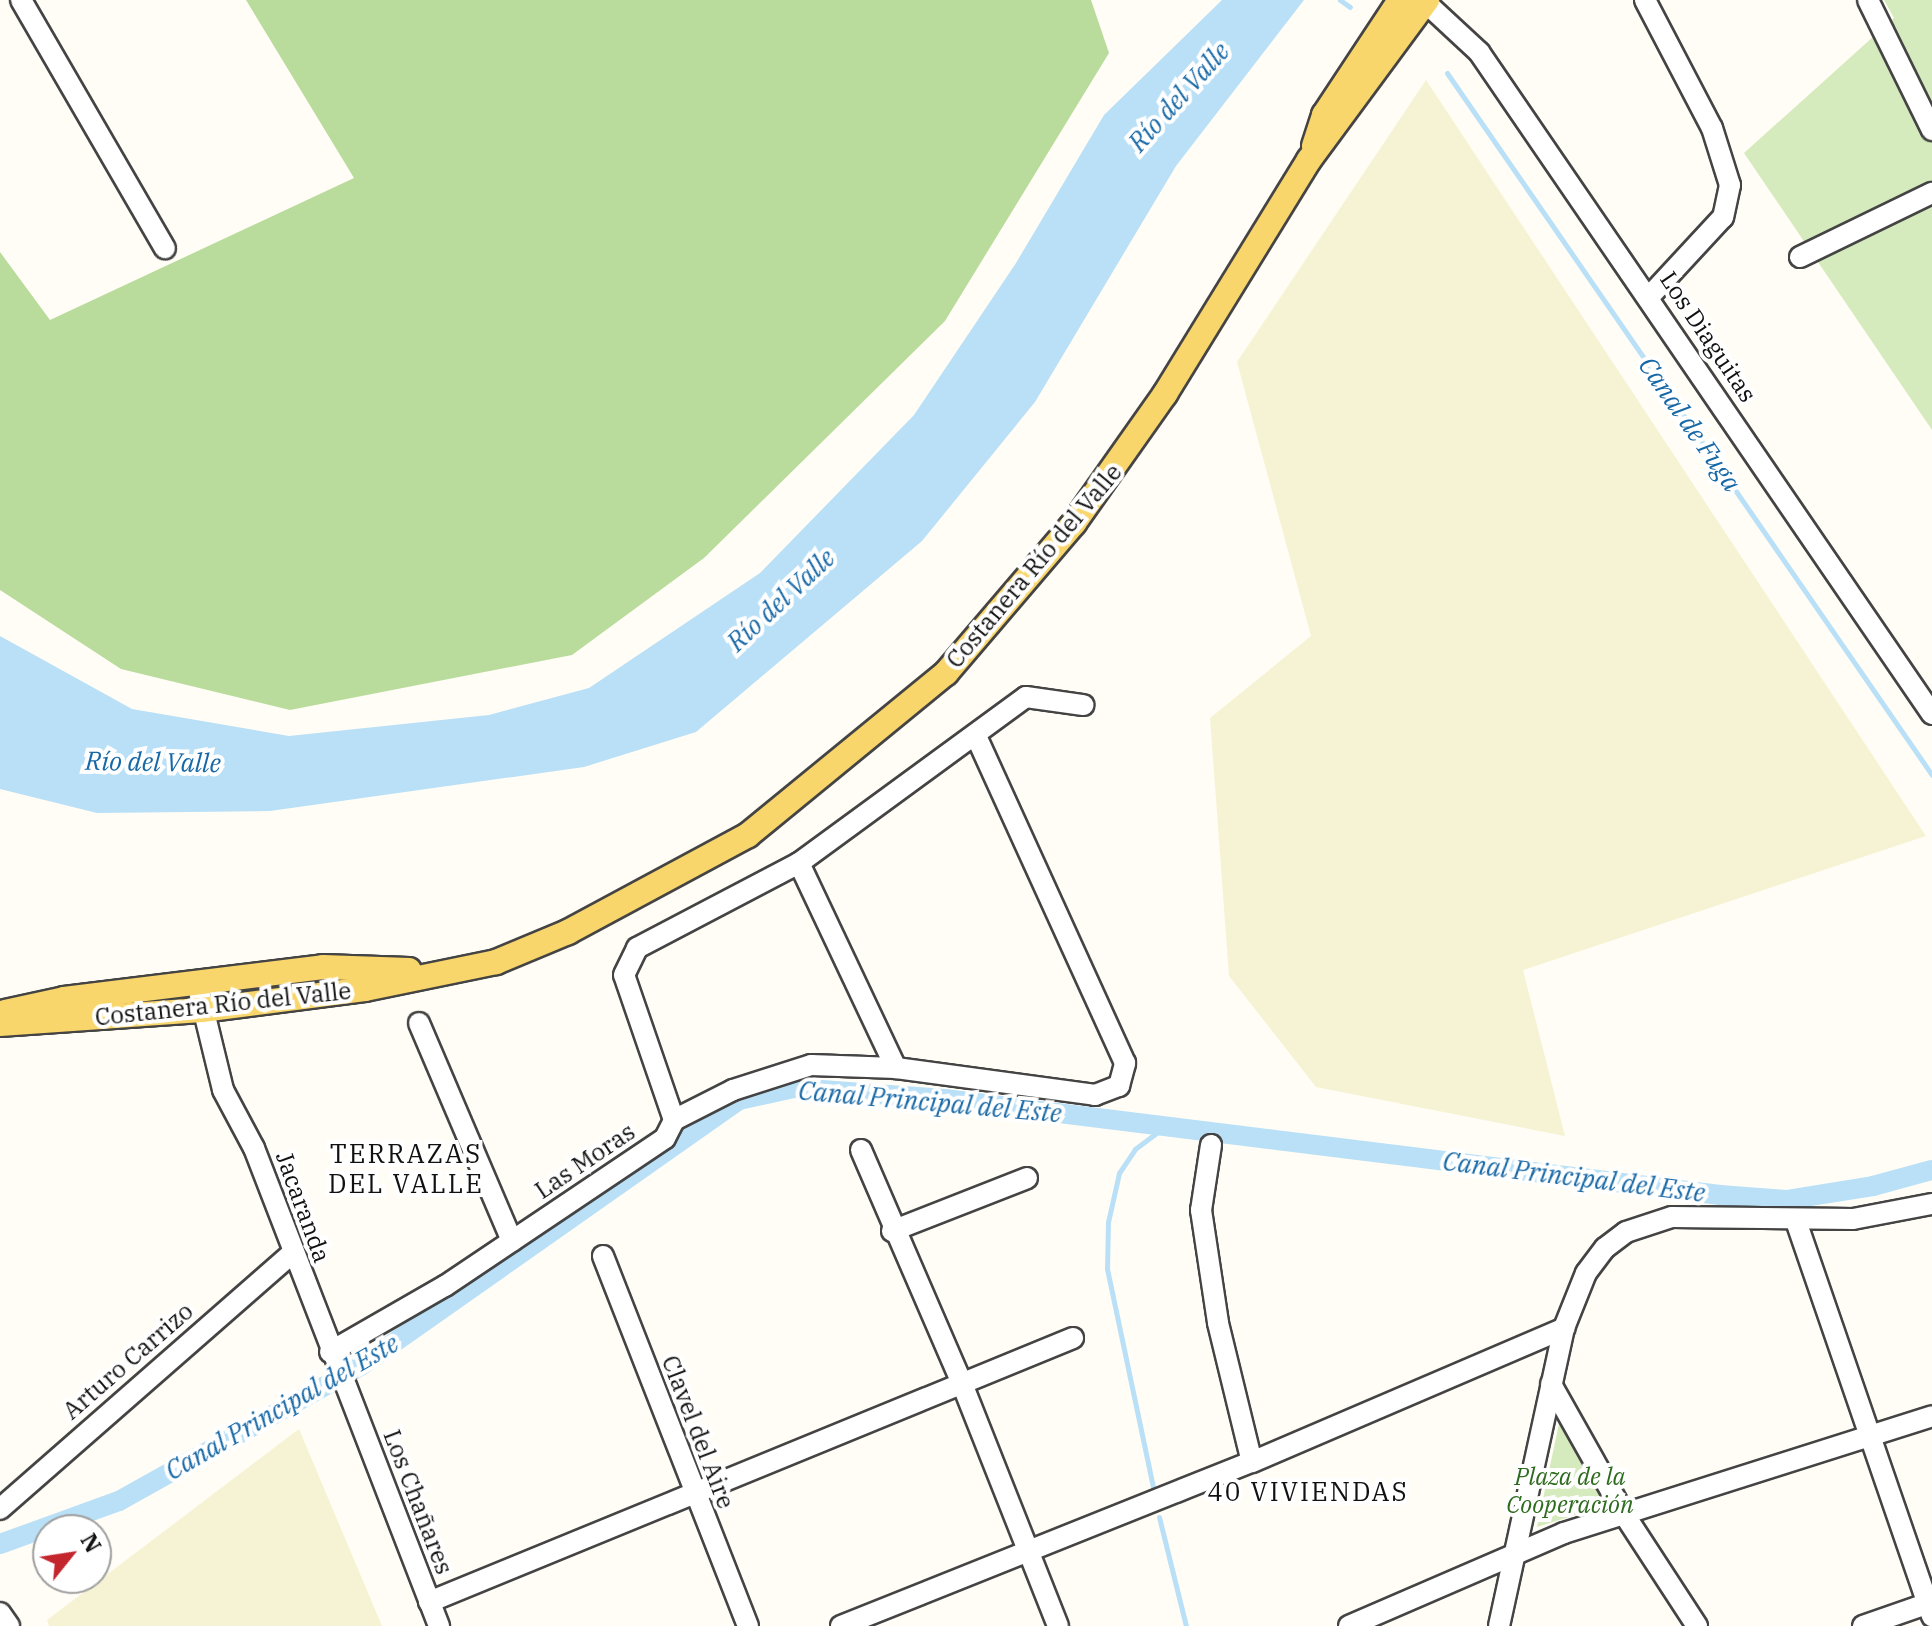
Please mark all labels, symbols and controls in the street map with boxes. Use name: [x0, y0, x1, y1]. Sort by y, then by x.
water label: Río del Valle: [1122, 36, 1236, 158]
street label: Los Diaguitas: [1654, 266, 1762, 408]
water label: Canal de Fuga: [1632, 351, 1748, 497]
street label: Costanera Río del Valle: [940, 458, 1128, 674]
water label: Río del Valle: [721, 542, 841, 658]
water label: Río del Valle: [85, 745, 221, 779]
street label: Costanera Río del Valle: [94, 976, 352, 1032]
water label: Canal Principal del Este: [797, 1075, 1063, 1129]
street label: Las Moras: [529, 1117, 641, 1205]
district label: TERRAZAS DEL VALLE: [328, 1138, 484, 1200]
water label: Canal Principal del Este: [1441, 1145, 1707, 1209]
street label: Jacaranda: [270, 1148, 336, 1266]
street label: Arturo Carrizo: [57, 1297, 199, 1425]
water label: Canal Principal del Este: [160, 1327, 404, 1487]
street label: Clavel del Aire: [656, 1351, 740, 1513]
street label: Los Chañares: [377, 1426, 459, 1578]
park label: Plaza de la Cooperación: [1506, 1463, 1634, 1519]
district label: 40 VIVIENDAS: [1207, 1476, 1409, 1508]
north arrow: [32, 1514, 112, 1594]
text: N: [75, 1528, 108, 1558]

